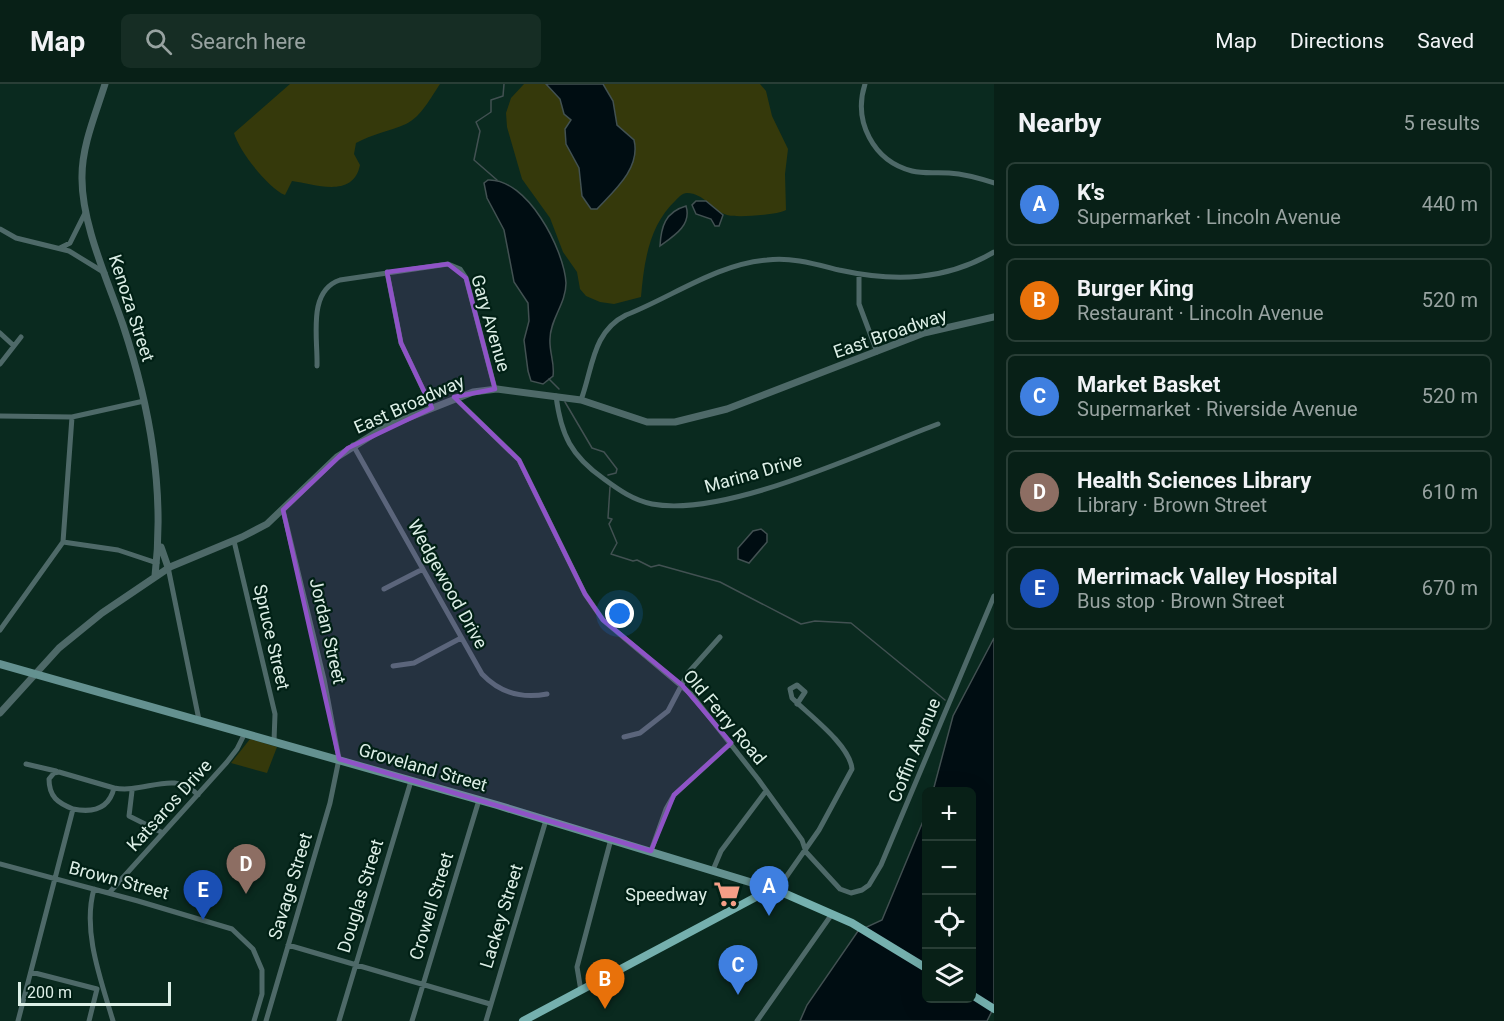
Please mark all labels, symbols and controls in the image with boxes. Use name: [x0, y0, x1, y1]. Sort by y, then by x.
search box: [121, 14, 541, 68]
text: Map: [30, 25, 85, 58]
icon: search: [142, 25, 175, 58]
text: Search here: [190, 29, 306, 54]
text: Map: [1215, 29, 1257, 53]
text: Directions: [1290, 29, 1384, 53]
text: Saved: [1417, 29, 1474, 53]
text: Nearby: [1018, 108, 1101, 138]
text: 5 results: [1404, 111, 1480, 135]
text: K's: [1077, 180, 1105, 205]
text: A: [1033, 192, 1046, 216]
text: 440 m: [1422, 192, 1478, 216]
text: Supermarket · Lincoln Avenue: [1077, 205, 1341, 229]
street label: Kenoza Street: [105, 252, 159, 364]
street label: Gary Avenue: [467, 272, 515, 374]
text: Burger King: [1077, 276, 1194, 301]
text: B: [1033, 288, 1046, 312]
text: 520 m: [1422, 288, 1478, 312]
text: Restaurant · Lincoln Avenue: [1077, 301, 1324, 325]
street label: East Broadway: [830, 304, 950, 362]
street label: East Broadway: [351, 370, 468, 438]
text: Market Basket: [1077, 372, 1220, 397]
text: C: [1033, 384, 1046, 408]
text: 520 m: [1422, 384, 1478, 408]
text: Supermarket · Riverside Avenue: [1077, 397, 1358, 421]
street label: Marina Drive: [702, 449, 804, 497]
text: Health Sciences Library: [1077, 468, 1311, 493]
text: D: [1033, 480, 1046, 504]
text: 610 m: [1422, 480, 1478, 504]
text: Library · Brown Street: [1077, 493, 1267, 517]
street label: Wedgewood Drive: [404, 516, 492, 652]
text: Merrimack Valley Hospital: [1077, 564, 1338, 589]
street label: Jordan Street: [306, 576, 350, 686]
text: E: [1034, 576, 1045, 600]
text: 670 m: [1422, 576, 1478, 600]
street label: Spruce Street: [250, 582, 294, 692]
text: Bus stop · Brown Street: [1077, 589, 1284, 613]
your location: [605, 599, 634, 628]
street label: Old Ferry Road: [679, 665, 771, 769]
street label: Coffin Avenue: [884, 695, 944, 805]
street label: Groveland Street: [356, 739, 490, 795]
street label: Katsaros Drive: [122, 755, 216, 855]
map controls: [922, 787, 976, 1003]
button: +: [922, 787, 976, 841]
street label: Savage Street: [264, 830, 316, 942]
street label: Douglas Street: [333, 837, 387, 955]
button: −: [922, 841, 976, 895]
pin: D: [226, 844, 266, 894]
street label: Crowell Street: [405, 849, 457, 962]
street label: Brown Street: [67, 857, 171, 903]
street label: Lackey Street: [475, 861, 527, 971]
pin: A: [750, 866, 788, 916]
pin: E: [184, 870, 222, 920]
supermarket icon: Speedway: [712, 879, 742, 909]
place label: Speedway: [625, 884, 707, 905]
button: locate: [922, 895, 976, 949]
pin: C: [718, 946, 758, 995]
button: layers: [922, 949, 976, 1003]
pin: B: [586, 960, 624, 1009]
scale bar: [18, 979, 171, 1006]
text: 200 m: [27, 983, 72, 1002]

